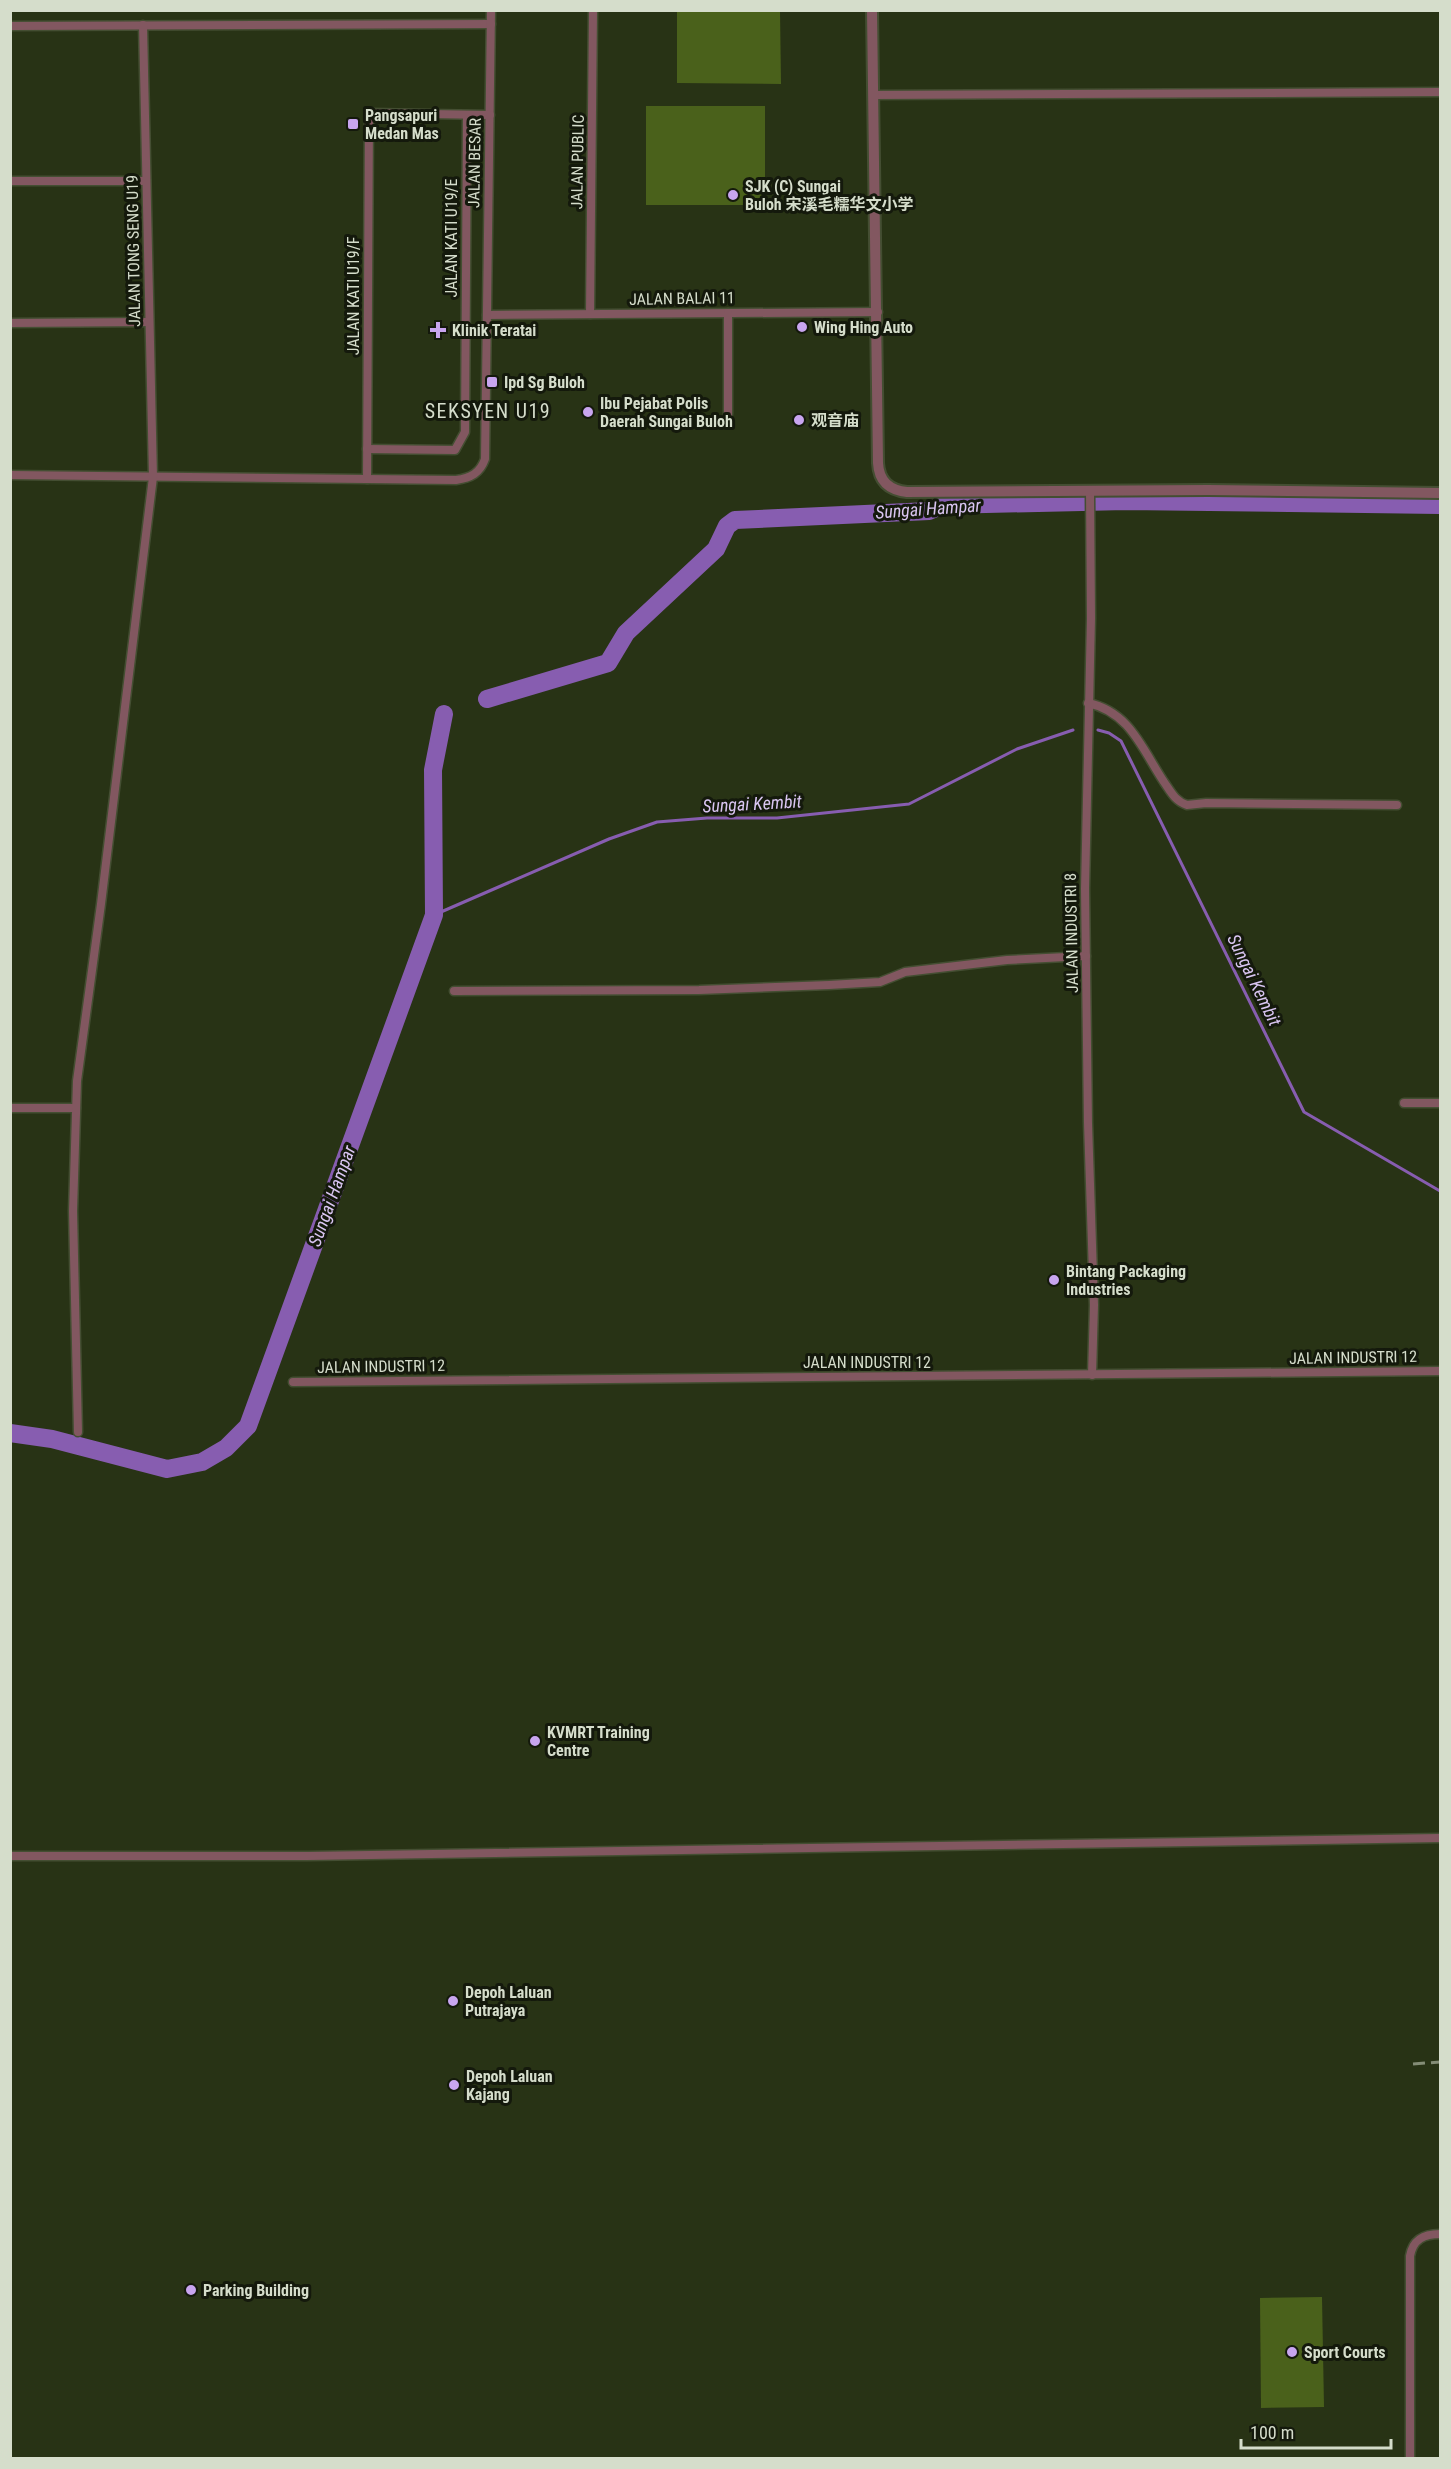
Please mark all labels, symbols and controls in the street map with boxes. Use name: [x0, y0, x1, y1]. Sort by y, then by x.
place label: Pangsapuri Medan Mas: [365, 106, 439, 143]
street label: JALAN PUBLIC: [567, 115, 588, 209]
marker: Pangsapuri Medan Mas: [346, 117, 360, 131]
street label: JALAN BESAR: [464, 117, 485, 208]
street label: JALAN TONG SENG U19: [123, 175, 144, 327]
place label: SJK (C) Sungai Buloh 宋溪毛糯华文小学: [745, 177, 913, 214]
street label: JALAN KATI U19/E: [442, 178, 461, 297]
marker: SJK (C) Sungai Buloh 宋溪毛糯华文小学: [726, 188, 740, 202]
street label: JALAN KATI U19/F: [344, 236, 363, 355]
street label: JALAN BALAI 11: [629, 288, 735, 309]
place label: Wing Hing Auto: [814, 318, 913, 337]
marker: Wing Hing Auto: [795, 320, 809, 334]
marker: Klinik Teratai: [429, 321, 447, 339]
place label: Klinik Teratai: [452, 321, 536, 340]
place label: Ipd Sg Buloh: [504, 373, 585, 392]
marker: Ipd Sg Buloh: [485, 375, 499, 389]
place label: Ibu Pejabat Polis Daerah Sungai Buloh: [600, 394, 733, 431]
district label: SEKSYEN U19: [425, 399, 551, 423]
marker: Ibu Pejabat Polis Daerah Sungai Buloh: [581, 405, 595, 419]
place label: 观音庙: [811, 411, 859, 430]
marker: 观音庙: [792, 413, 806, 427]
water label: Sungai Hampar: [875, 494, 982, 523]
water label: Sungai Kembit: [702, 790, 803, 817]
street label: JALAN INDUSTRI 8: [1061, 873, 1082, 993]
water label: Sungai Kembit: [1223, 930, 1286, 1030]
water label: Sungai Hampar: [304, 1142, 360, 1249]
place label: Bintang Packaging Industries: [1066, 1262, 1186, 1299]
marker: Bintang Packaging Industries: [1047, 1273, 1061, 1287]
street label: JALAN INDUSTRI 12: [1289, 1347, 1417, 1368]
street label: JALAN INDUSTRI 12: [803, 1353, 931, 1372]
street label: JALAN INDUSTRI 12: [317, 1356, 445, 1377]
place label: KVMRT Training Centre: [547, 1723, 650, 1760]
marker: KVMRT Training Centre: [528, 1734, 542, 1748]
place label: Depoh Laluan Putrajaya: [465, 1983, 552, 2020]
marker: Depoh Laluan Putrajaya: [446, 1994, 460, 2008]
place label: Depoh Laluan Kajang: [466, 2067, 553, 2104]
marker: Depoh Laluan Kajang: [447, 2078, 461, 2092]
place label: Parking Building: [203, 2281, 309, 2300]
marker: Parking Building: [184, 2283, 198, 2297]
place label: Sport Courts: [1304, 2343, 1386, 2362]
marker: Sport Courts: [1285, 2345, 1299, 2359]
scale bar: [1241, 2412, 1391, 2450]
text: 100 m: [1250, 2422, 1294, 2443]

